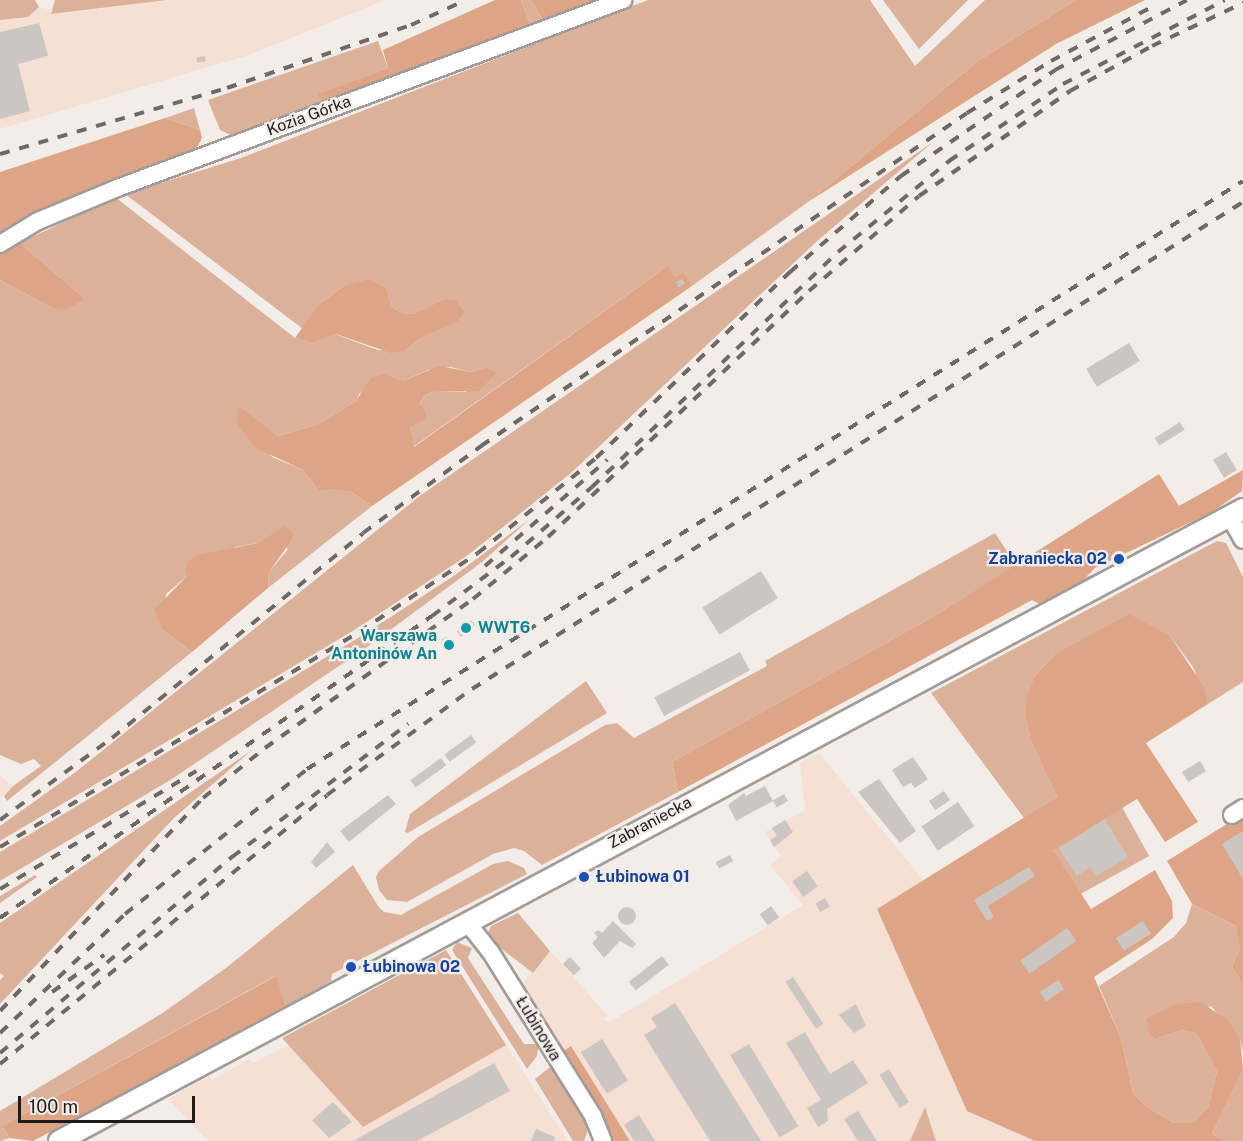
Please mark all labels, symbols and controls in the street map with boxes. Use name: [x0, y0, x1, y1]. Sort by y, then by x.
street label: Kozia Górka: [264, 92, 354, 140]
place label: Zabraniecka 02: [988, 549, 1107, 569]
marker: Zabraniecka 02: [1112, 552, 1126, 566]
place label: WWT6: [478, 618, 530, 638]
marker: WWT6: [459, 621, 473, 635]
place label: Warszawa Antoninów An: [331, 626, 437, 664]
marker: Warszawa Antoninów An: [442, 638, 456, 652]
street label: Zabraniecka: [605, 793, 695, 853]
place label: Łubinowa 01: [596, 867, 690, 887]
marker: Łubinowa 01: [577, 870, 591, 884]
place label: Łubinowa 02: [363, 957, 460, 977]
marker: Łubinowa 02: [344, 960, 358, 974]
street label: Łubinowa: [511, 993, 565, 1065]
scale bar: [21, 1084, 198, 1122]
text: 100 m: [29, 1096, 78, 1117]

